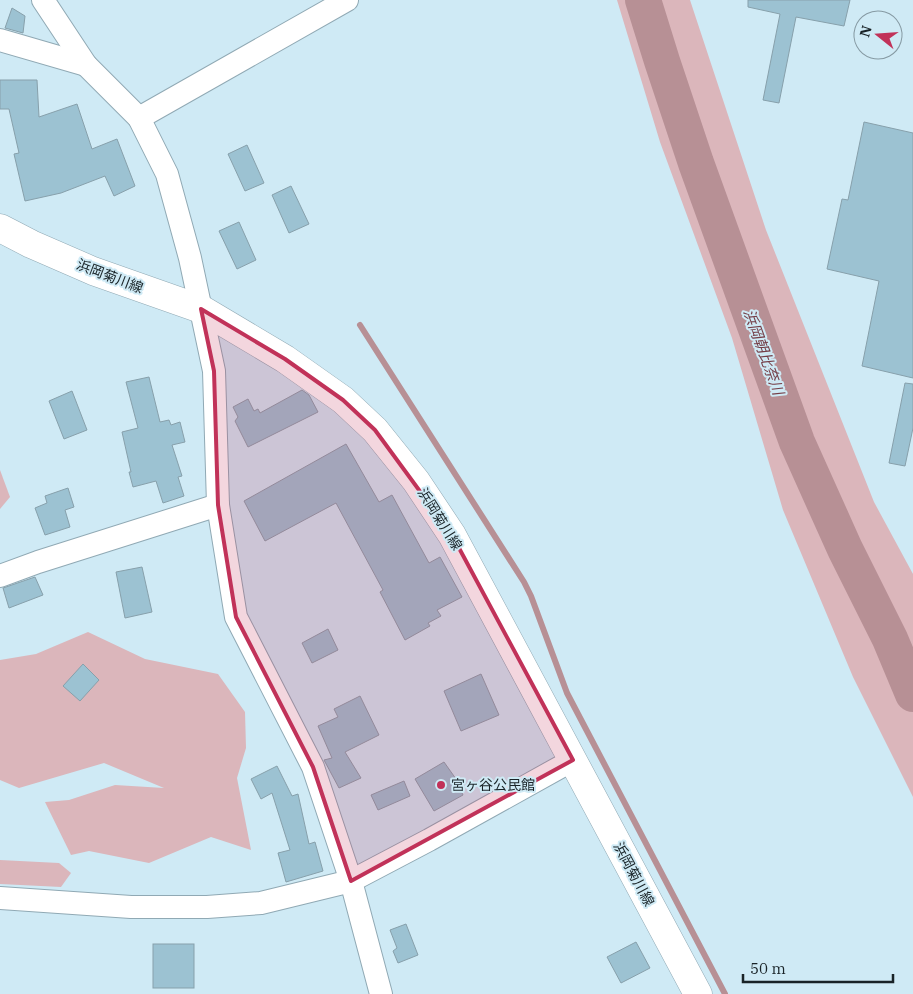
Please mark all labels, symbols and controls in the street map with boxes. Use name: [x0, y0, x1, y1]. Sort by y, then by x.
north arrow: [853, 10, 903, 60]
text: N: [855, 23, 876, 39]
street label: 浜岡菊川線: [74, 255, 146, 297]
water label: 浜岡朝比奈川: [740, 306, 789, 399]
street label: 浜岡菊川線: [414, 485, 466, 553]
place label: 宮ヶ谷公民館: [451, 776, 535, 794]
marker: 宮ヶ谷公民館: [435, 779, 447, 791]
street label: 浜岡菊川線: [610, 839, 658, 909]
scale bar: [743, 952, 893, 984]
text: 50 m: [750, 959, 786, 978]

